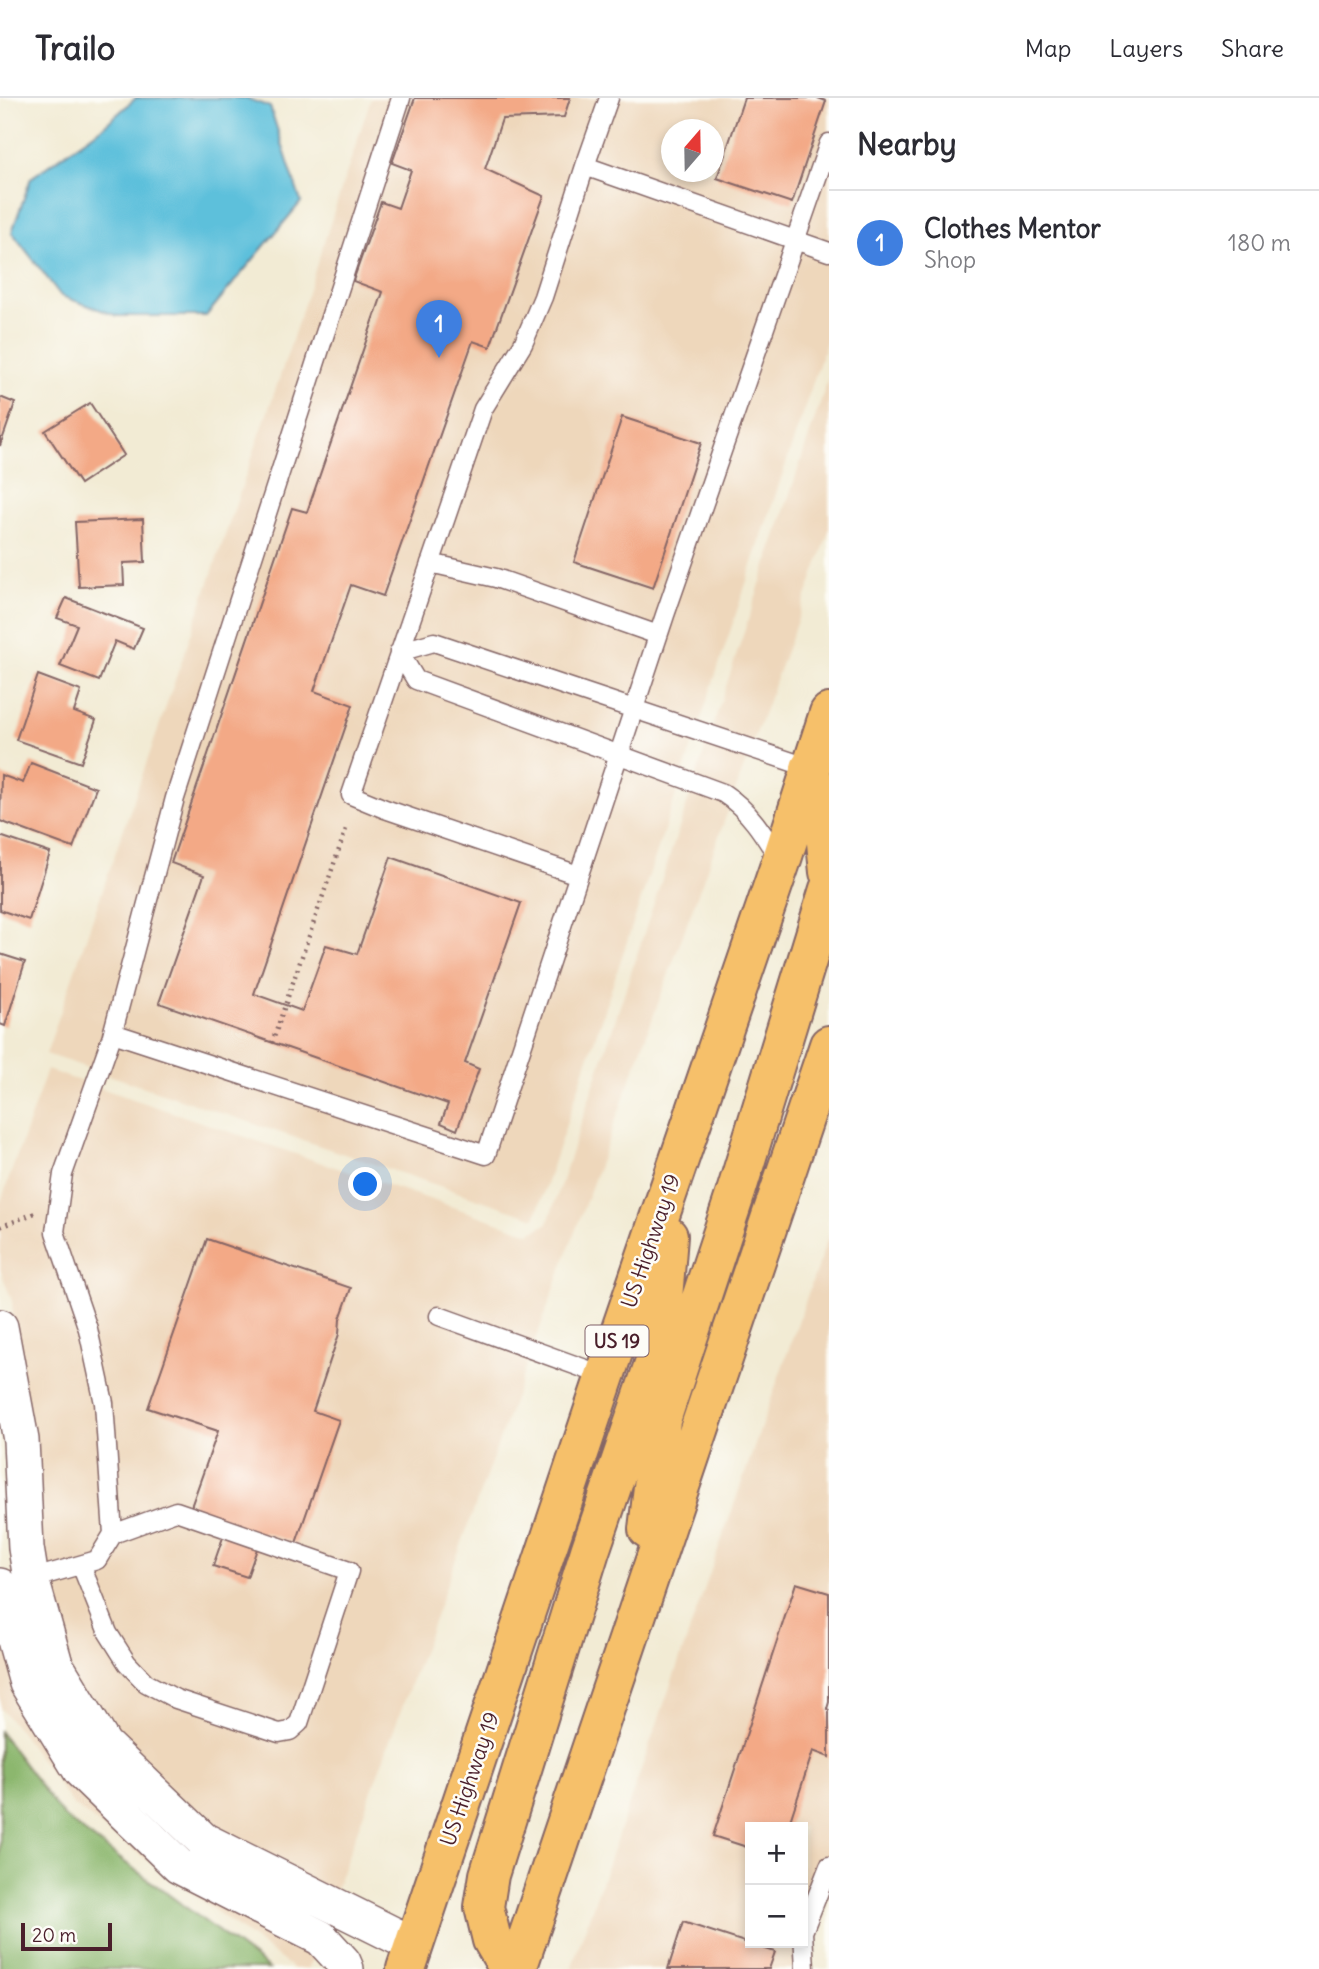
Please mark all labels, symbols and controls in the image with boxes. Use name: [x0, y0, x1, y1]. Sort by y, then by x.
text: Trailo: [35, 27, 115, 69]
text: Map: [1025, 33, 1071, 63]
text: Layers: [1109, 33, 1183, 63]
text: Share: [1221, 33, 1284, 63]
north arrow: [661, 119, 724, 182]
text: Nearby: [857, 125, 957, 163]
text: Clothes Mentor: [924, 212, 1101, 245]
text: 1: [875, 228, 885, 257]
text: 180 m: [1228, 228, 1291, 257]
text: Shop: [924, 245, 976, 274]
pin: 1: [416, 300, 462, 358]
your location: [348, 1167, 382, 1201]
street label: US Highway 19: [615, 1170, 686, 1312]
road number: US 19: [586, 1326, 648, 1357]
street label: US Highway 19: [434, 1708, 505, 1850]
map controls: [745, 1822, 808, 1948]
button: +: [745, 1822, 808, 1885]
button: −: [745, 1885, 808, 1948]
scale bar: [21, 1920, 112, 1952]
text: 20 m: [32, 1923, 76, 1947]

